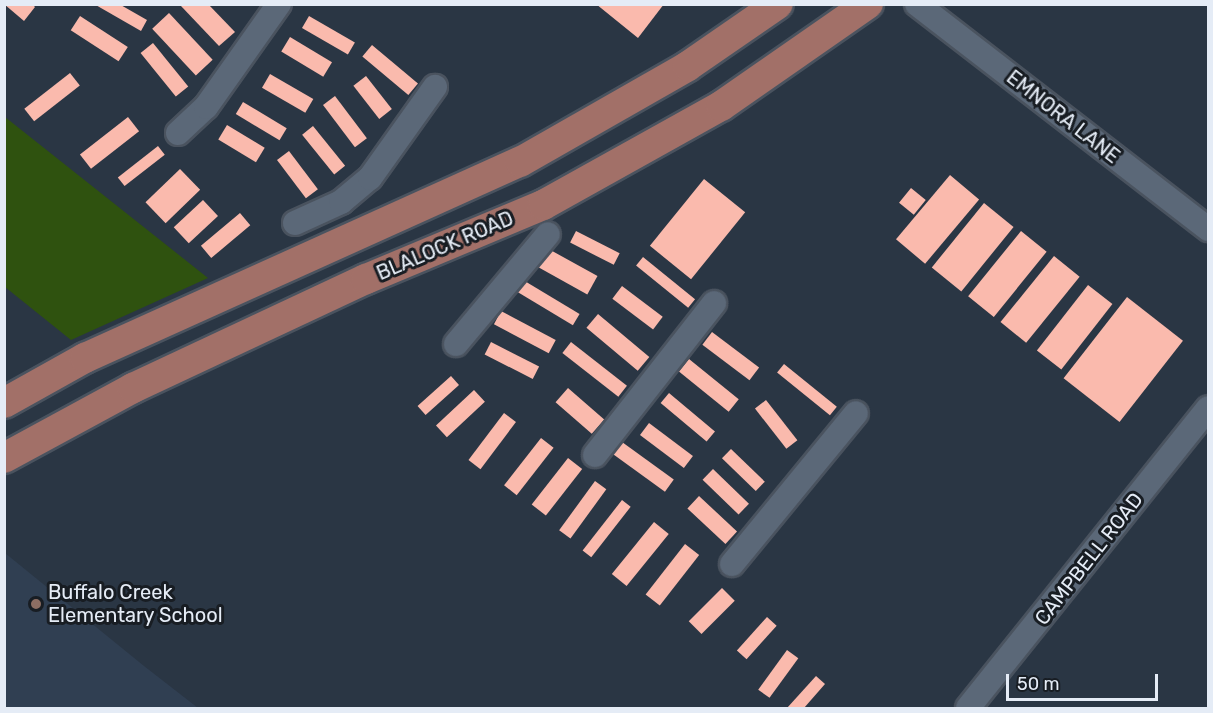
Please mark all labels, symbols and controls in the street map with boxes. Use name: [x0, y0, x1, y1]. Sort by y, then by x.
street label: EMNORA LANE: [1001, 65, 1125, 169]
street label: BLALOCK ROAD: [373, 206, 517, 286]
street label: CAMPBELL ROAD: [1030, 488, 1148, 630]
place label: Buffalo Creek Elementary School: [48, 580, 223, 627]
marker: Buffalo Creek Elementary School: [29, 597, 43, 611]
scale bar: [1009, 662, 1160, 700]
text: 50 m: [1017, 673, 1060, 695]

